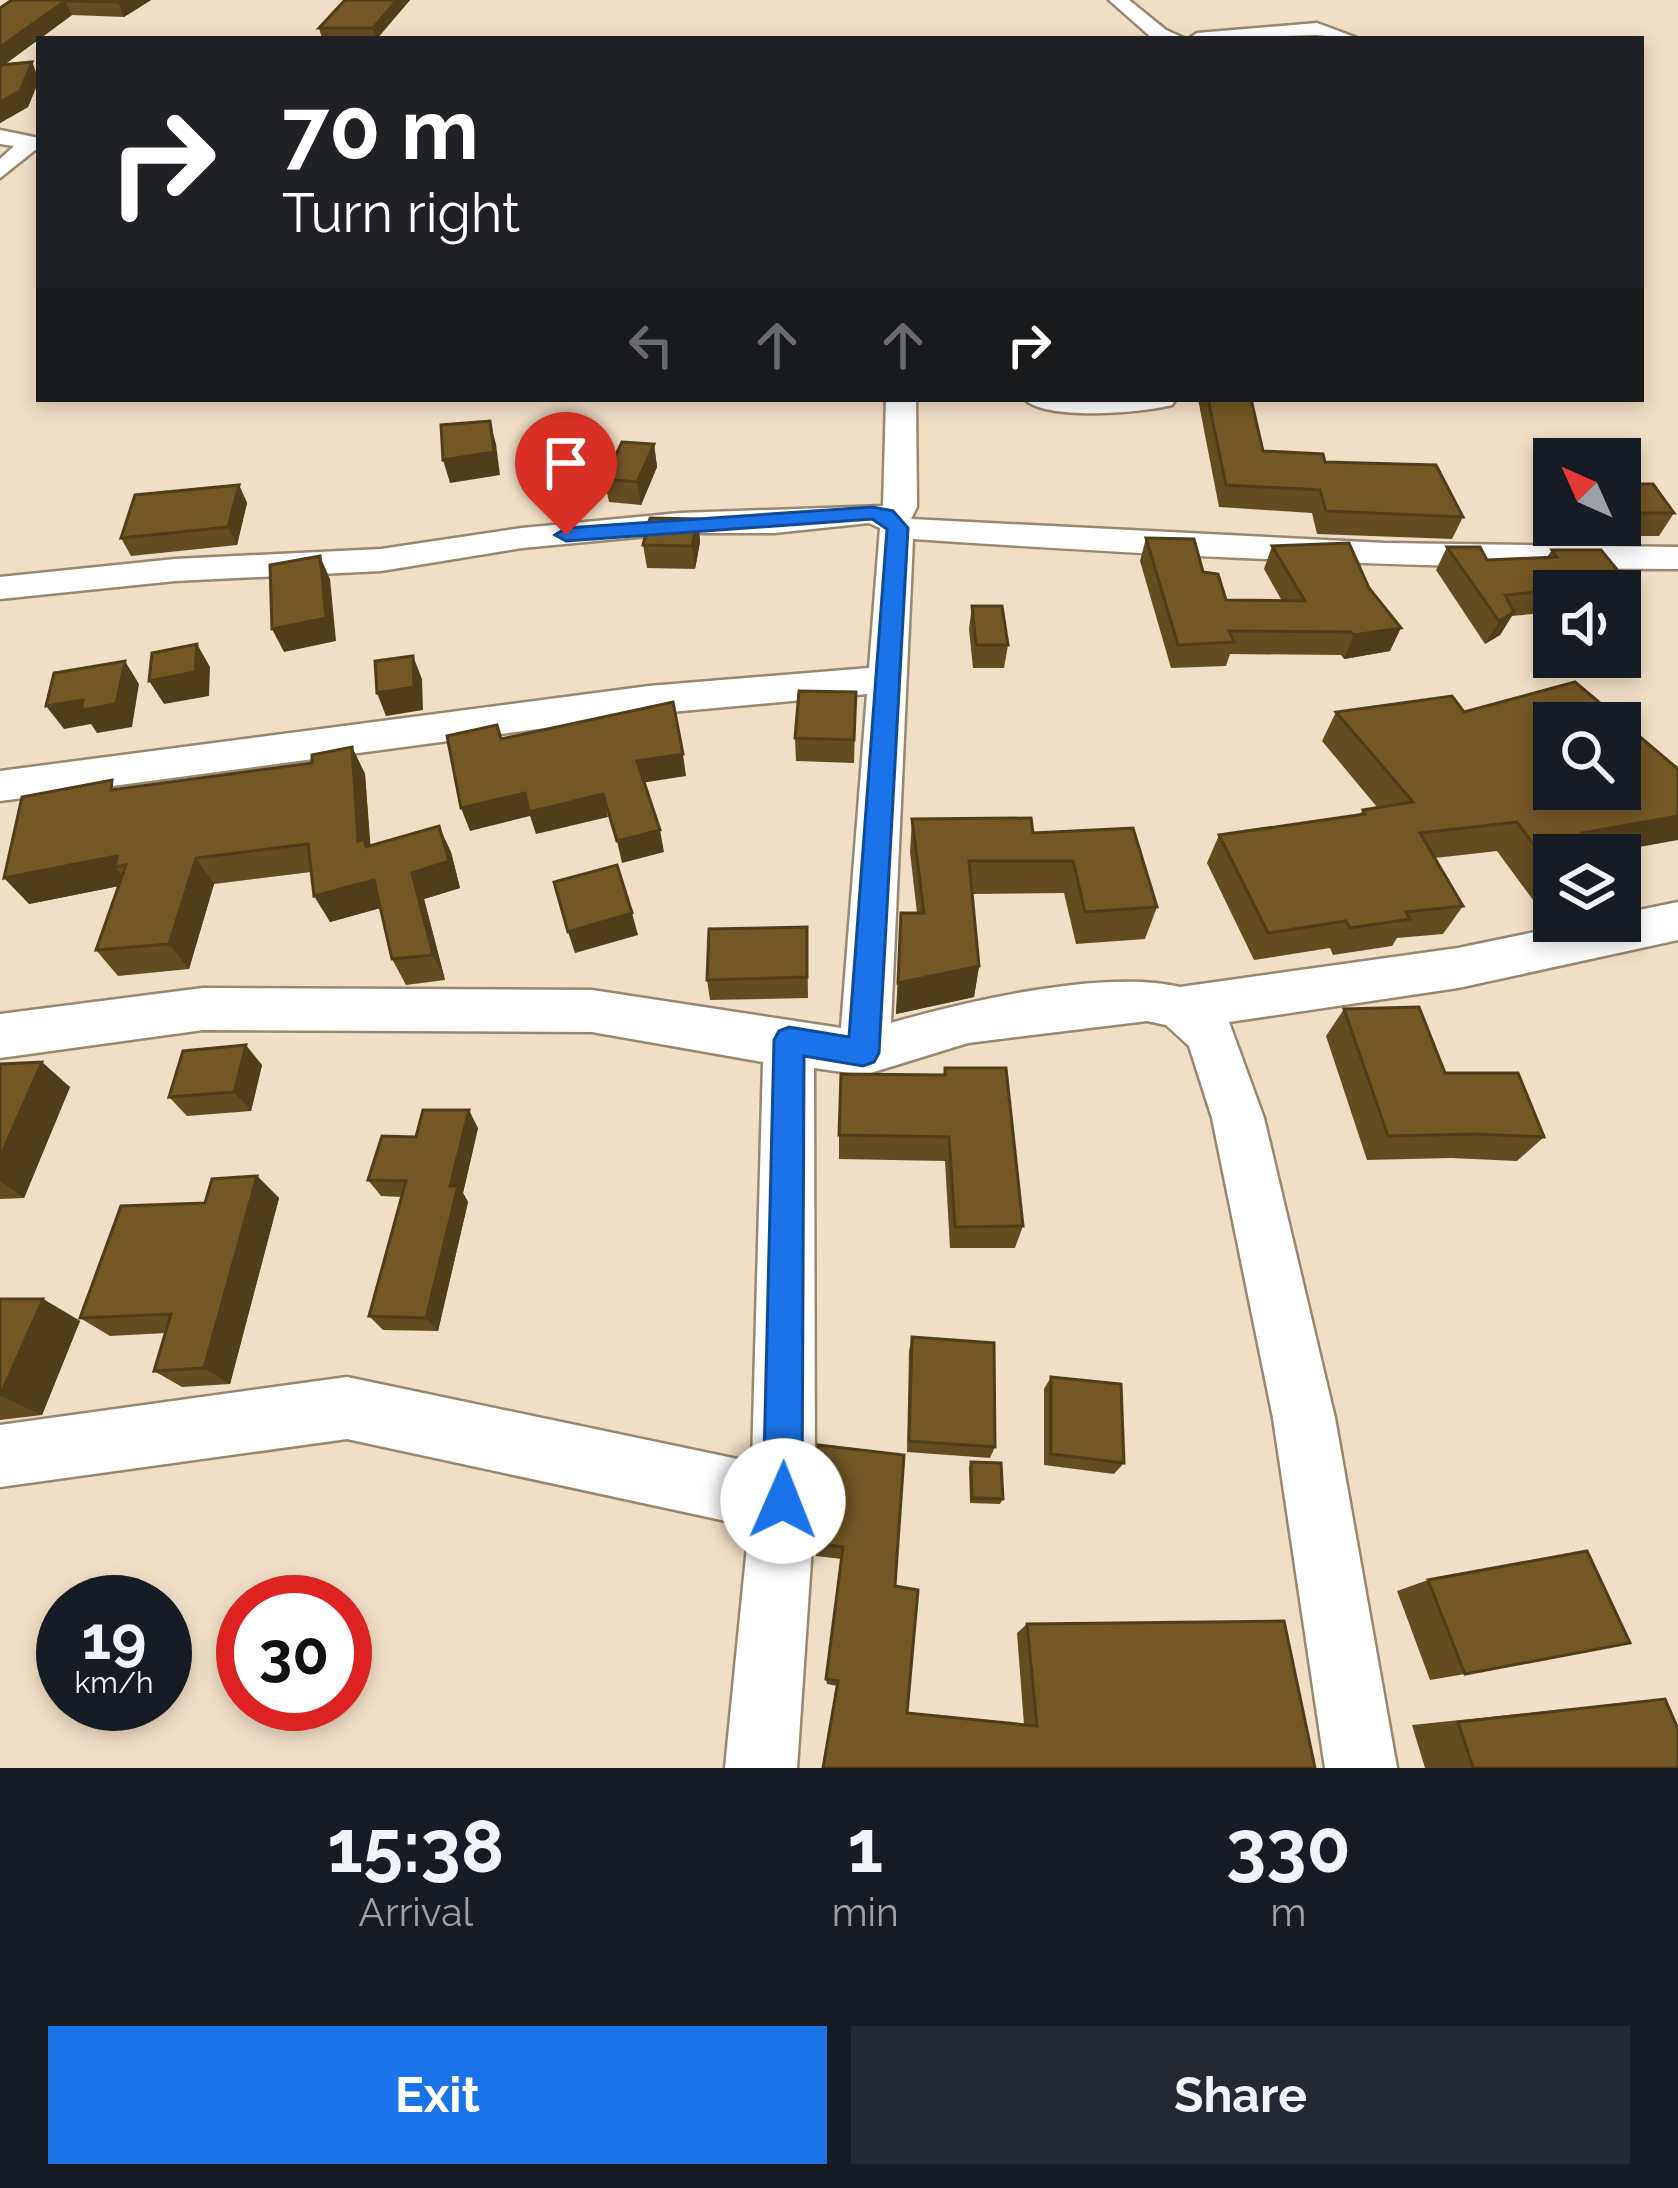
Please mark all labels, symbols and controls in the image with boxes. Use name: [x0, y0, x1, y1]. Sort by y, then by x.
text: 70 m: [282, 80, 479, 179]
icon: right: [84, 84, 240, 240]
text: Turn right: [282, 181, 520, 245]
icon: left: [618, 312, 684, 378]
icon: ahead: [744, 312, 810, 378]
icon: ahead: [870, 312, 936, 378]
icon: right: [996, 312, 1062, 378]
pin: [515, 412, 617, 535]
icon: arrive: [533, 430, 599, 496]
north arrow: [1533, 438, 1641, 546]
map controls: [1533, 438, 1641, 942]
button: sound: [1533, 570, 1641, 678]
button: search: [1533, 702, 1641, 810]
button: layers: [1533, 834, 1641, 942]
position arrow: [720, 1438, 846, 1564]
speed limit sign: 30: [216, 1575, 372, 1731]
text: 19: [82, 1603, 146, 1673]
text: km/h: [74, 1665, 154, 1700]
text: 15:38: [327, 1804, 504, 1889]
text: 1: [847, 1804, 883, 1889]
text: 330: [1226, 1804, 1351, 1889]
text: Arrival: [359, 1889, 473, 1935]
text: min: [832, 1889, 899, 1935]
text: m: [1270, 1889, 1306, 1935]
button: Exit: [48, 2026, 827, 2164]
button: Share: [851, 2026, 1630, 2164]

